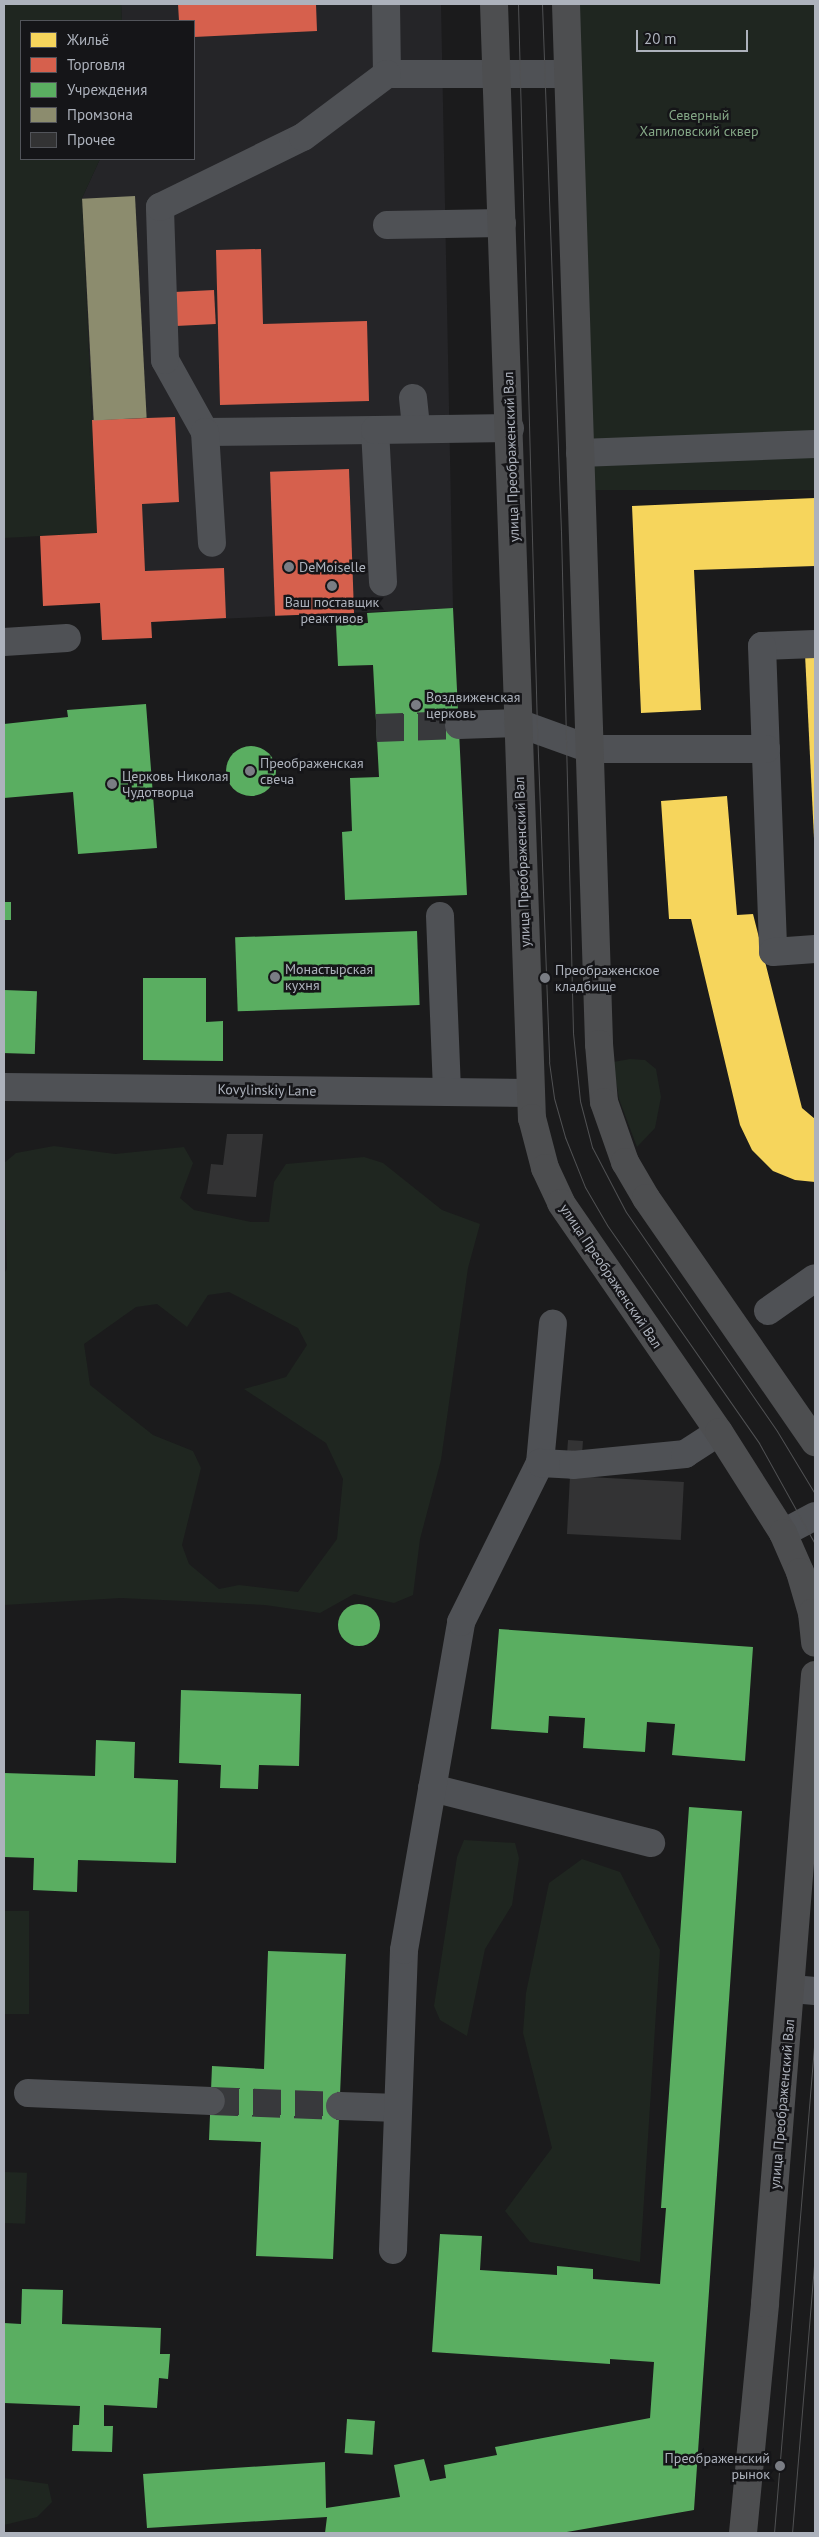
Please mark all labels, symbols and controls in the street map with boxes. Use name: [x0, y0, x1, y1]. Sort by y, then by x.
legend: [20, 20, 195, 160]
scale bar: [639, 20, 752, 52]
text: 20 m: [644, 29, 677, 48]
text: Жильё: [67, 30, 109, 49]
text: Торговля: [67, 55, 125, 74]
text: Учреждения: [67, 80, 147, 99]
text: Промзона: [67, 105, 133, 124]
park label: Северный Хапиловский сквер: [640, 107, 758, 140]
text: Прочее: [67, 130, 115, 149]
street label: улица Преображенский Вал: [500, 371, 522, 543]
place label: DeMoiselle: [299, 559, 366, 575]
marker: DeMoiselle: [283, 561, 295, 573]
marker: Ваш поставщик реактивов: [326, 580, 338, 592]
place label: Ваш поставщик реактивов: [285, 594, 379, 626]
place label: Воздвиженская церковь: [426, 689, 520, 722]
marker: Воздвиженская церковь: [410, 699, 422, 711]
place label: Преображенская свеча: [260, 755, 364, 788]
marker: Преображенская свеча: [244, 765, 256, 777]
place label: Церковь Николая Чудотворца: [122, 768, 229, 800]
street label: улица Преображенский Вал: [511, 776, 533, 948]
marker: Церковь Николая Чудотворца: [106, 778, 118, 790]
place label: Монастырская кухня: [285, 961, 373, 994]
place label: Преображенское кладбище: [555, 962, 660, 994]
marker: Монастырская кухня: [269, 971, 281, 983]
marker: Преображенское кладбище: [539, 972, 551, 984]
street label: Kovylinskiy Lane: [217, 1081, 317, 1099]
street label: улица Преображенский Вал: [556, 1201, 666, 1351]
street label: улица Преображенский Вал: [766, 2018, 798, 2190]
place label: Преображенский рынок: [665, 2450, 770, 2482]
marker: Преображенский рынок: [774, 2460, 786, 2472]

